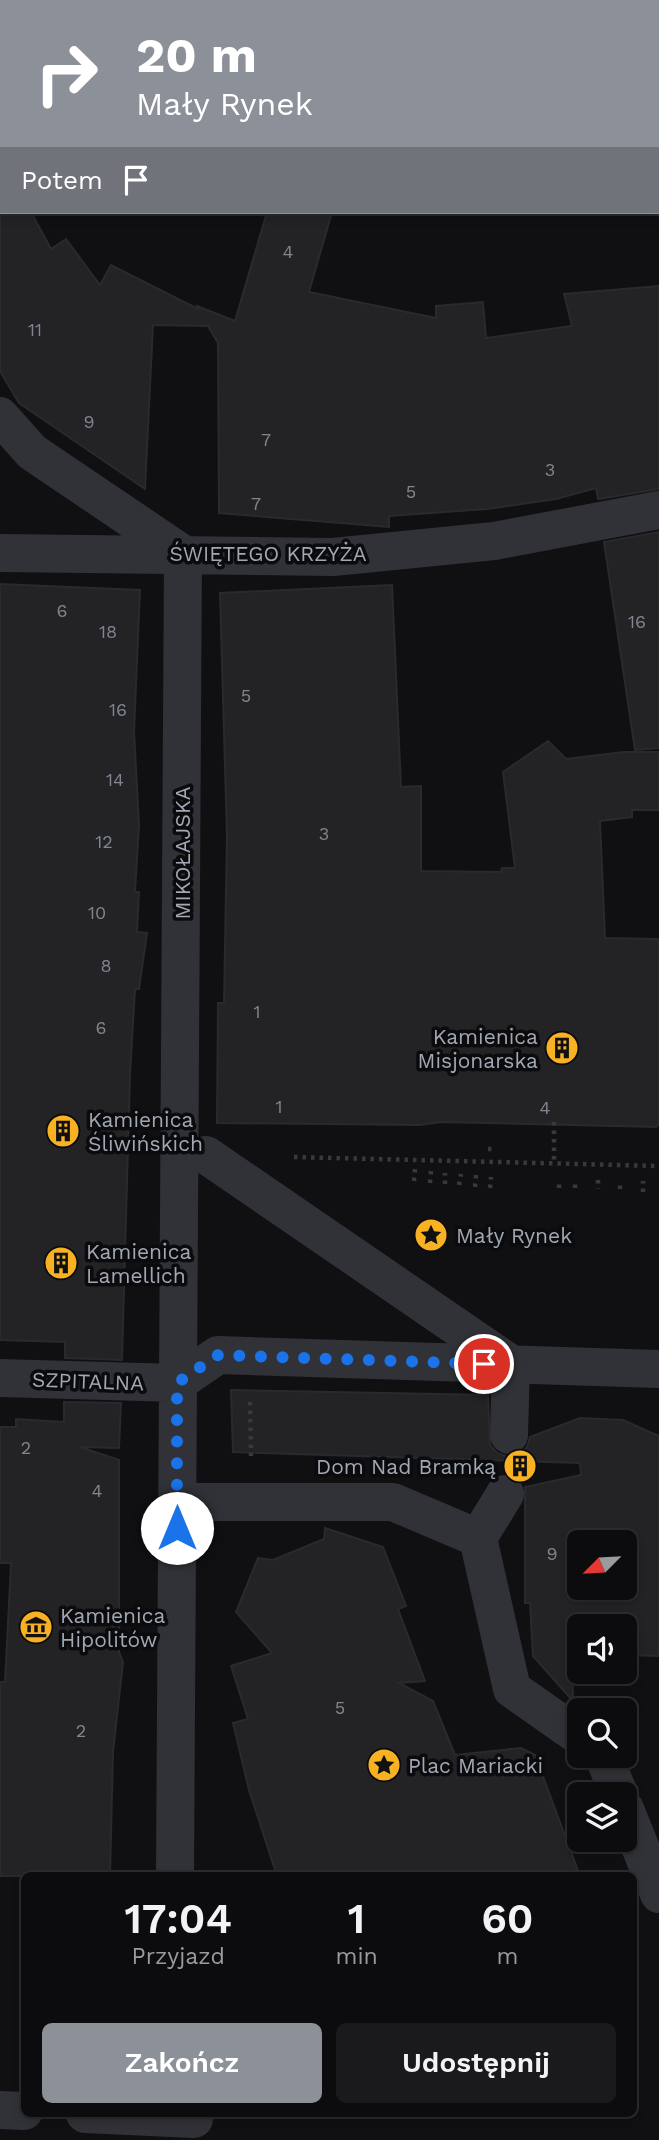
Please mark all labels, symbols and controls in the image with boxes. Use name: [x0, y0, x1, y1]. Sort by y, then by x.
text: 20 m: [136, 26, 257, 84]
icon: right: [21, 28, 112, 119]
text: Mały Rynek: [136, 85, 313, 123]
icon: arrive: [117, 161, 155, 199]
text: Potem: [21, 165, 103, 195]
house number: 4: [283, 241, 294, 262]
house number: 11: [28, 319, 42, 340]
house number: 9: [83, 411, 95, 432]
house number: 7: [261, 429, 271, 450]
house number: 3: [545, 459, 555, 480]
house number: 5: [406, 481, 416, 502]
house number: 7: [251, 493, 261, 514]
street label: ŚWIĘTEGO KRZYŻA: [169, 541, 367, 566]
house number: 6: [57, 600, 67, 621]
house number: 16: [628, 611, 646, 632]
house number: 18: [99, 621, 117, 642]
house number: 5: [241, 685, 251, 706]
house number: 16: [109, 699, 127, 720]
house number: 14: [106, 769, 124, 790]
street label: MIKOŁAJSKA: [170, 786, 195, 920]
house number: 3: [319, 823, 329, 844]
house number: 12: [95, 831, 113, 852]
house number: 10: [88, 902, 106, 923]
house number: 8: [100, 955, 112, 976]
house number: 1: [253, 1001, 261, 1022]
house number: 6: [96, 1017, 106, 1038]
place label: Kamienica Misjonarska: [418, 1024, 538, 1073]
building icon: Kamienica Misjonarska: [543, 1029, 581, 1067]
house number: 1: [275, 1096, 283, 1117]
house number: 4: [540, 1097, 551, 1118]
place label: Kamienica Śliwińskich: [88, 1107, 203, 1156]
building icon: Kamienica Śliwińskich: [44, 1112, 82, 1150]
place icon: Mały Rynek: [412, 1216, 450, 1254]
place label: Mały Rynek: [456, 1223, 572, 1248]
place label: Kamienica Lamellich: [86, 1239, 191, 1288]
building icon: Kamienica Lamellich: [42, 1244, 80, 1282]
pin: [454, 1334, 514, 1394]
icon: arrive: [465, 1345, 503, 1383]
street label: SZPITALNA: [31, 1367, 145, 1395]
house number: 2: [21, 1437, 31, 1458]
building icon: Dom Nad Bramką: [501, 1447, 539, 1485]
place label: Dom Nad Bramką: [316, 1454, 496, 1479]
house number: 4: [92, 1480, 103, 1501]
position arrow: [140, 1491, 214, 1565]
north arrow: [567, 1530, 637, 1600]
map controls: [567, 1530, 637, 1852]
house number: 9: [546, 1543, 558, 1564]
place label: Kamienica Hipolitów: [60, 1603, 165, 1652]
museum icon: Kamienica Hipolitów: [17, 1608, 55, 1646]
button: sound: [567, 1614, 637, 1684]
house number: 5: [335, 1697, 345, 1718]
button: search: [567, 1698, 637, 1768]
house number: 2: [76, 1720, 86, 1741]
place icon: Plac Mariacki: [365, 1746, 403, 1784]
place label: Plac Mariacki: [408, 1753, 543, 1778]
button: layers: [567, 1782, 637, 1852]
text: 17:04: [124, 1894, 232, 1943]
text: 1: [348, 1894, 365, 1943]
text: 60: [481, 1894, 534, 1943]
text: Przyjazd: [132, 1943, 225, 1970]
text: min: [335, 1943, 378, 1970]
text: m: [496, 1943, 518, 1970]
button: Zakończ: [42, 2023, 322, 2103]
button: Udostępnij: [336, 2023, 616, 2103]

